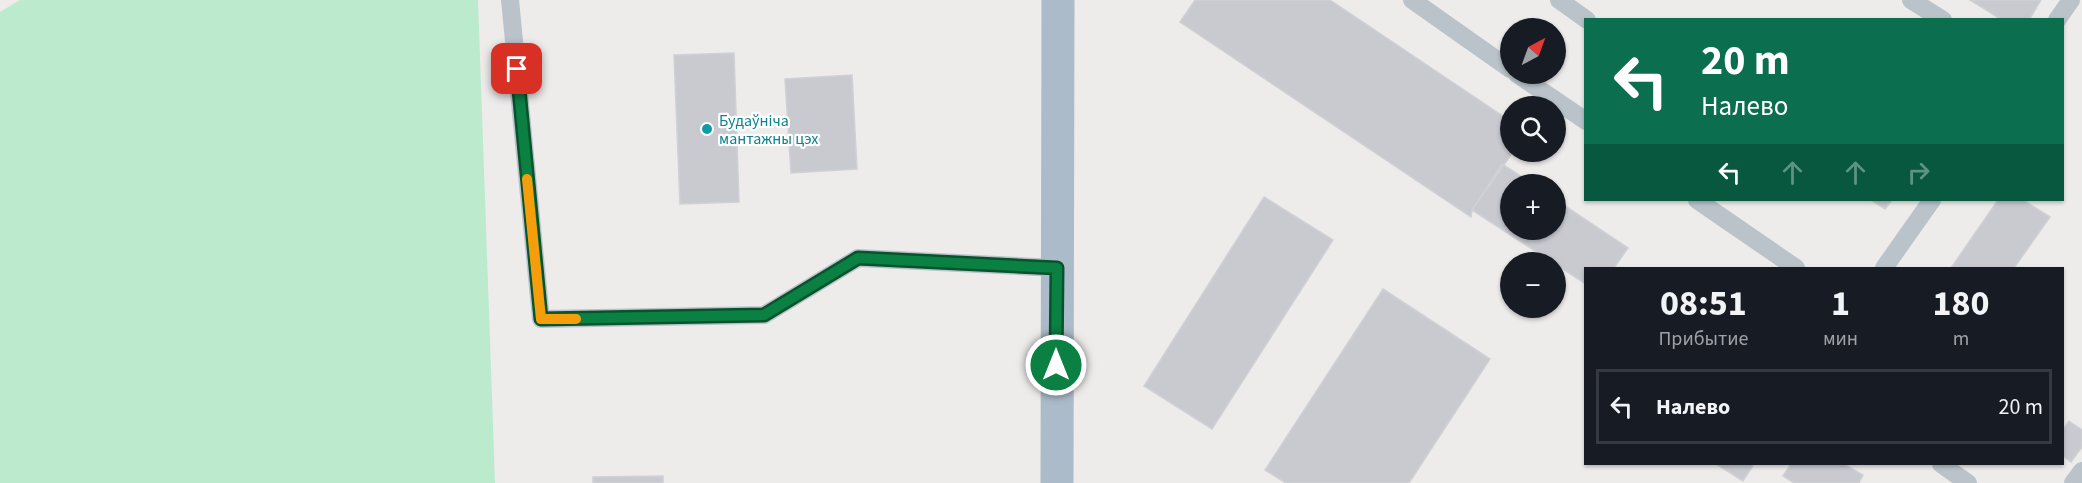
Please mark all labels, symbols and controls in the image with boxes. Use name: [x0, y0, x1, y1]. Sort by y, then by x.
north arrow: [1500, 18, 1566, 84]
map controls: [1500, 18, 1566, 318]
text: 20 m: [1701, 31, 1790, 91]
icon: left: [1602, 42, 1680, 120]
pin: [491, 43, 542, 94]
icon: arrive: [500, 52, 533, 85]
text: Налево: [1701, 87, 1788, 126]
button: search: [1500, 96, 1566, 162]
place label: Будаўніча мантажны цэх: [719, 110, 818, 150]
marker: Будаўніча мантажны цэх: [700, 122, 714, 136]
icon: left: [1713, 156, 1746, 189]
icon: ahead: [1776, 156, 1809, 189]
icon: ahead: [1839, 156, 1872, 189]
icon: right: [1902, 156, 1935, 189]
button: +: [1500, 174, 1566, 240]
button: −: [1500, 252, 1566, 318]
text: 08:51: [1660, 278, 1747, 329]
text: 1: [1831, 278, 1850, 329]
text: 180: [1933, 278, 1990, 329]
text: Прибытие: [1658, 325, 1749, 353]
text: мин: [1823, 325, 1858, 353]
text: m: [1953, 325, 1969, 353]
position arrow: [1024, 333, 1088, 397]
icon: left: [1605, 390, 1638, 423]
text: Налево: [1656, 391, 1730, 423]
text: 20 m: [1998, 391, 2043, 423]

